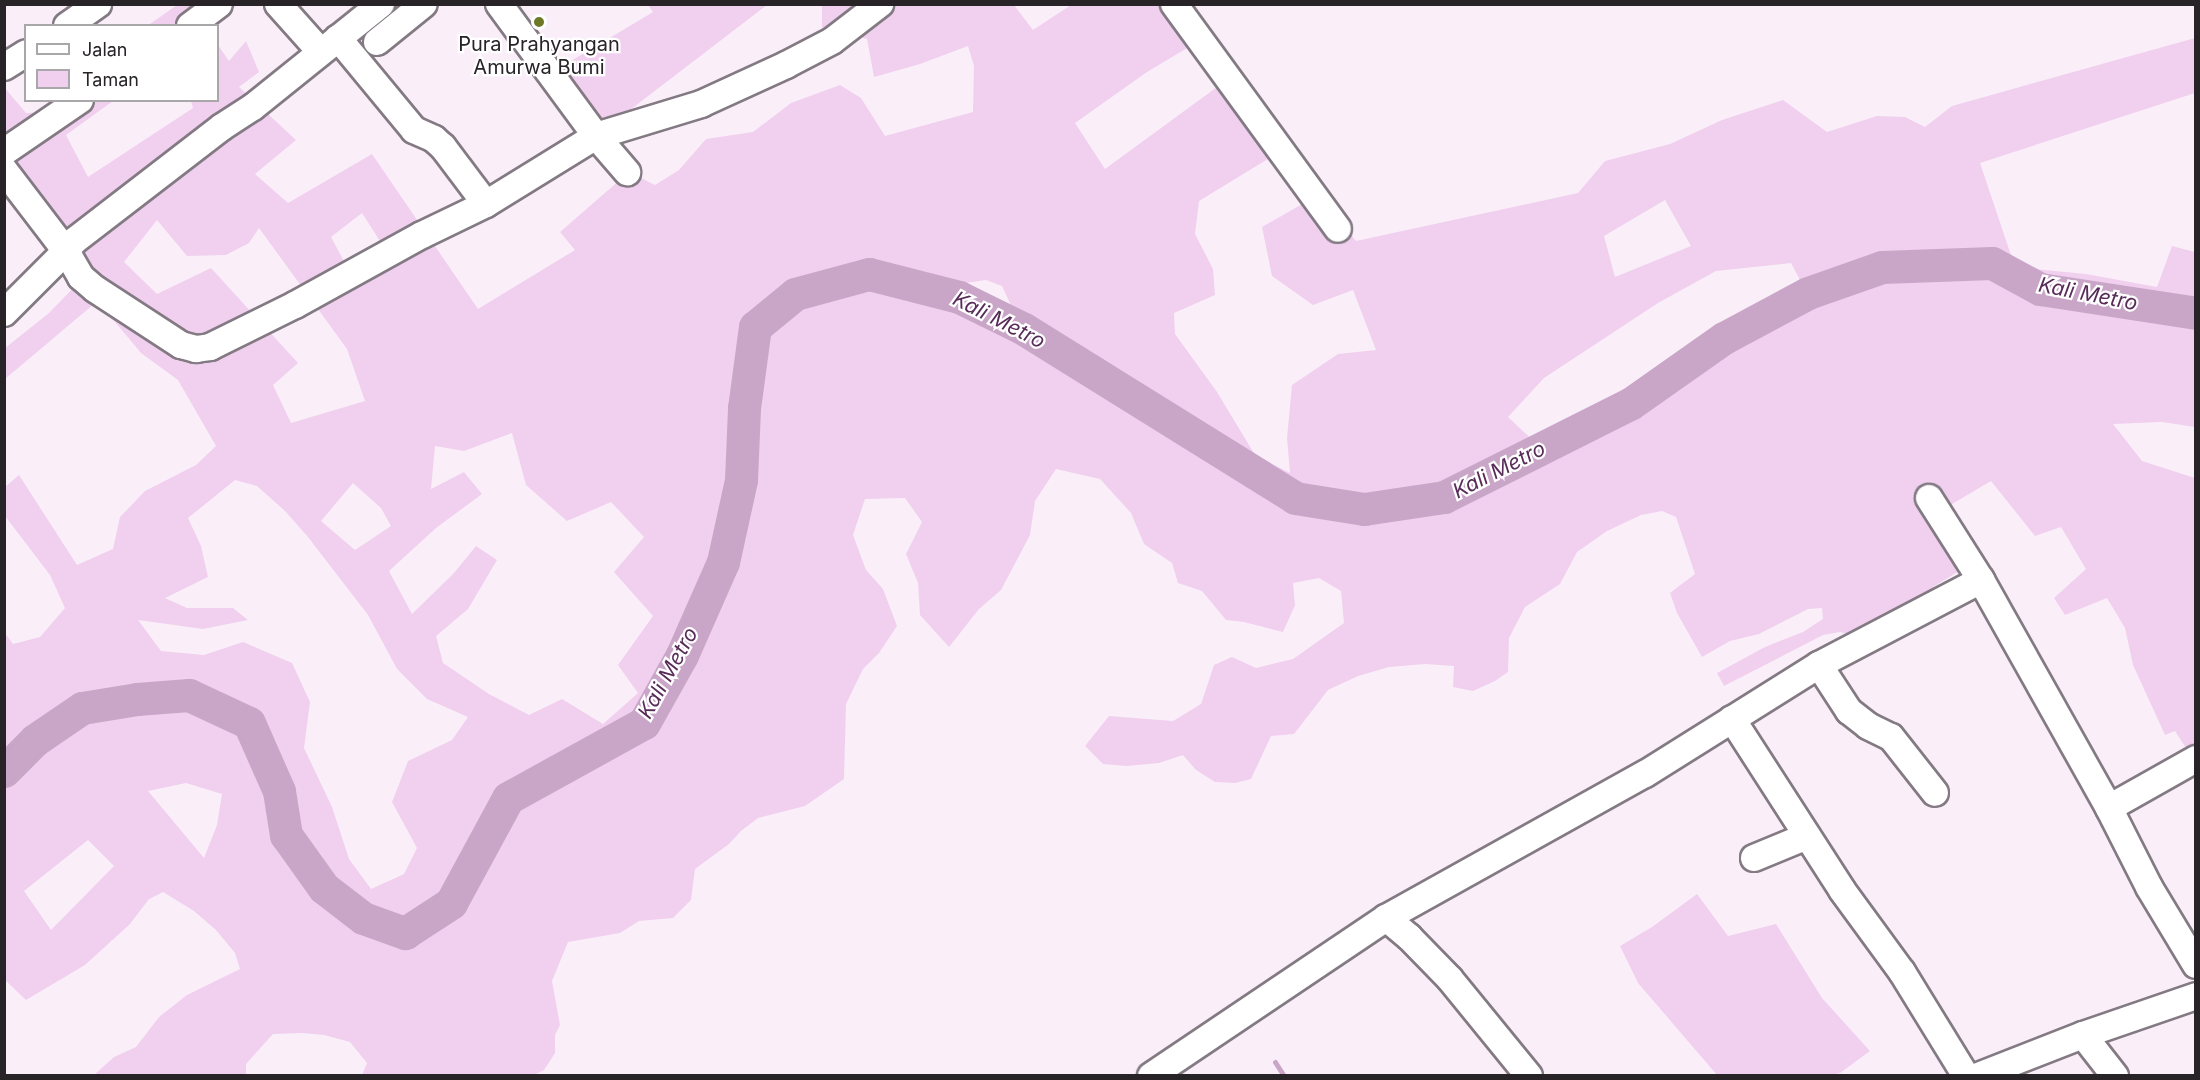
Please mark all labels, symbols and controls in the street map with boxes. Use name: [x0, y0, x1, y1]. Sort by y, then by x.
marker: Pura Prahyangan Amurwa Bumi: [532, 15, 546, 29]
legend: [24, 24, 219, 102]
place label: Pura Prahyangan Amurwa Bumi: [458, 32, 620, 79]
text: Jalan: [82, 39, 127, 60]
text: Taman: [82, 69, 139, 90]
water label: Kali Metro: [2036, 272, 2140, 316]
water label: Kali Metro: [949, 286, 1049, 354]
water label: Kali Metro: [1449, 436, 1549, 504]
water label: Kali Metro: [633, 623, 703, 723]

